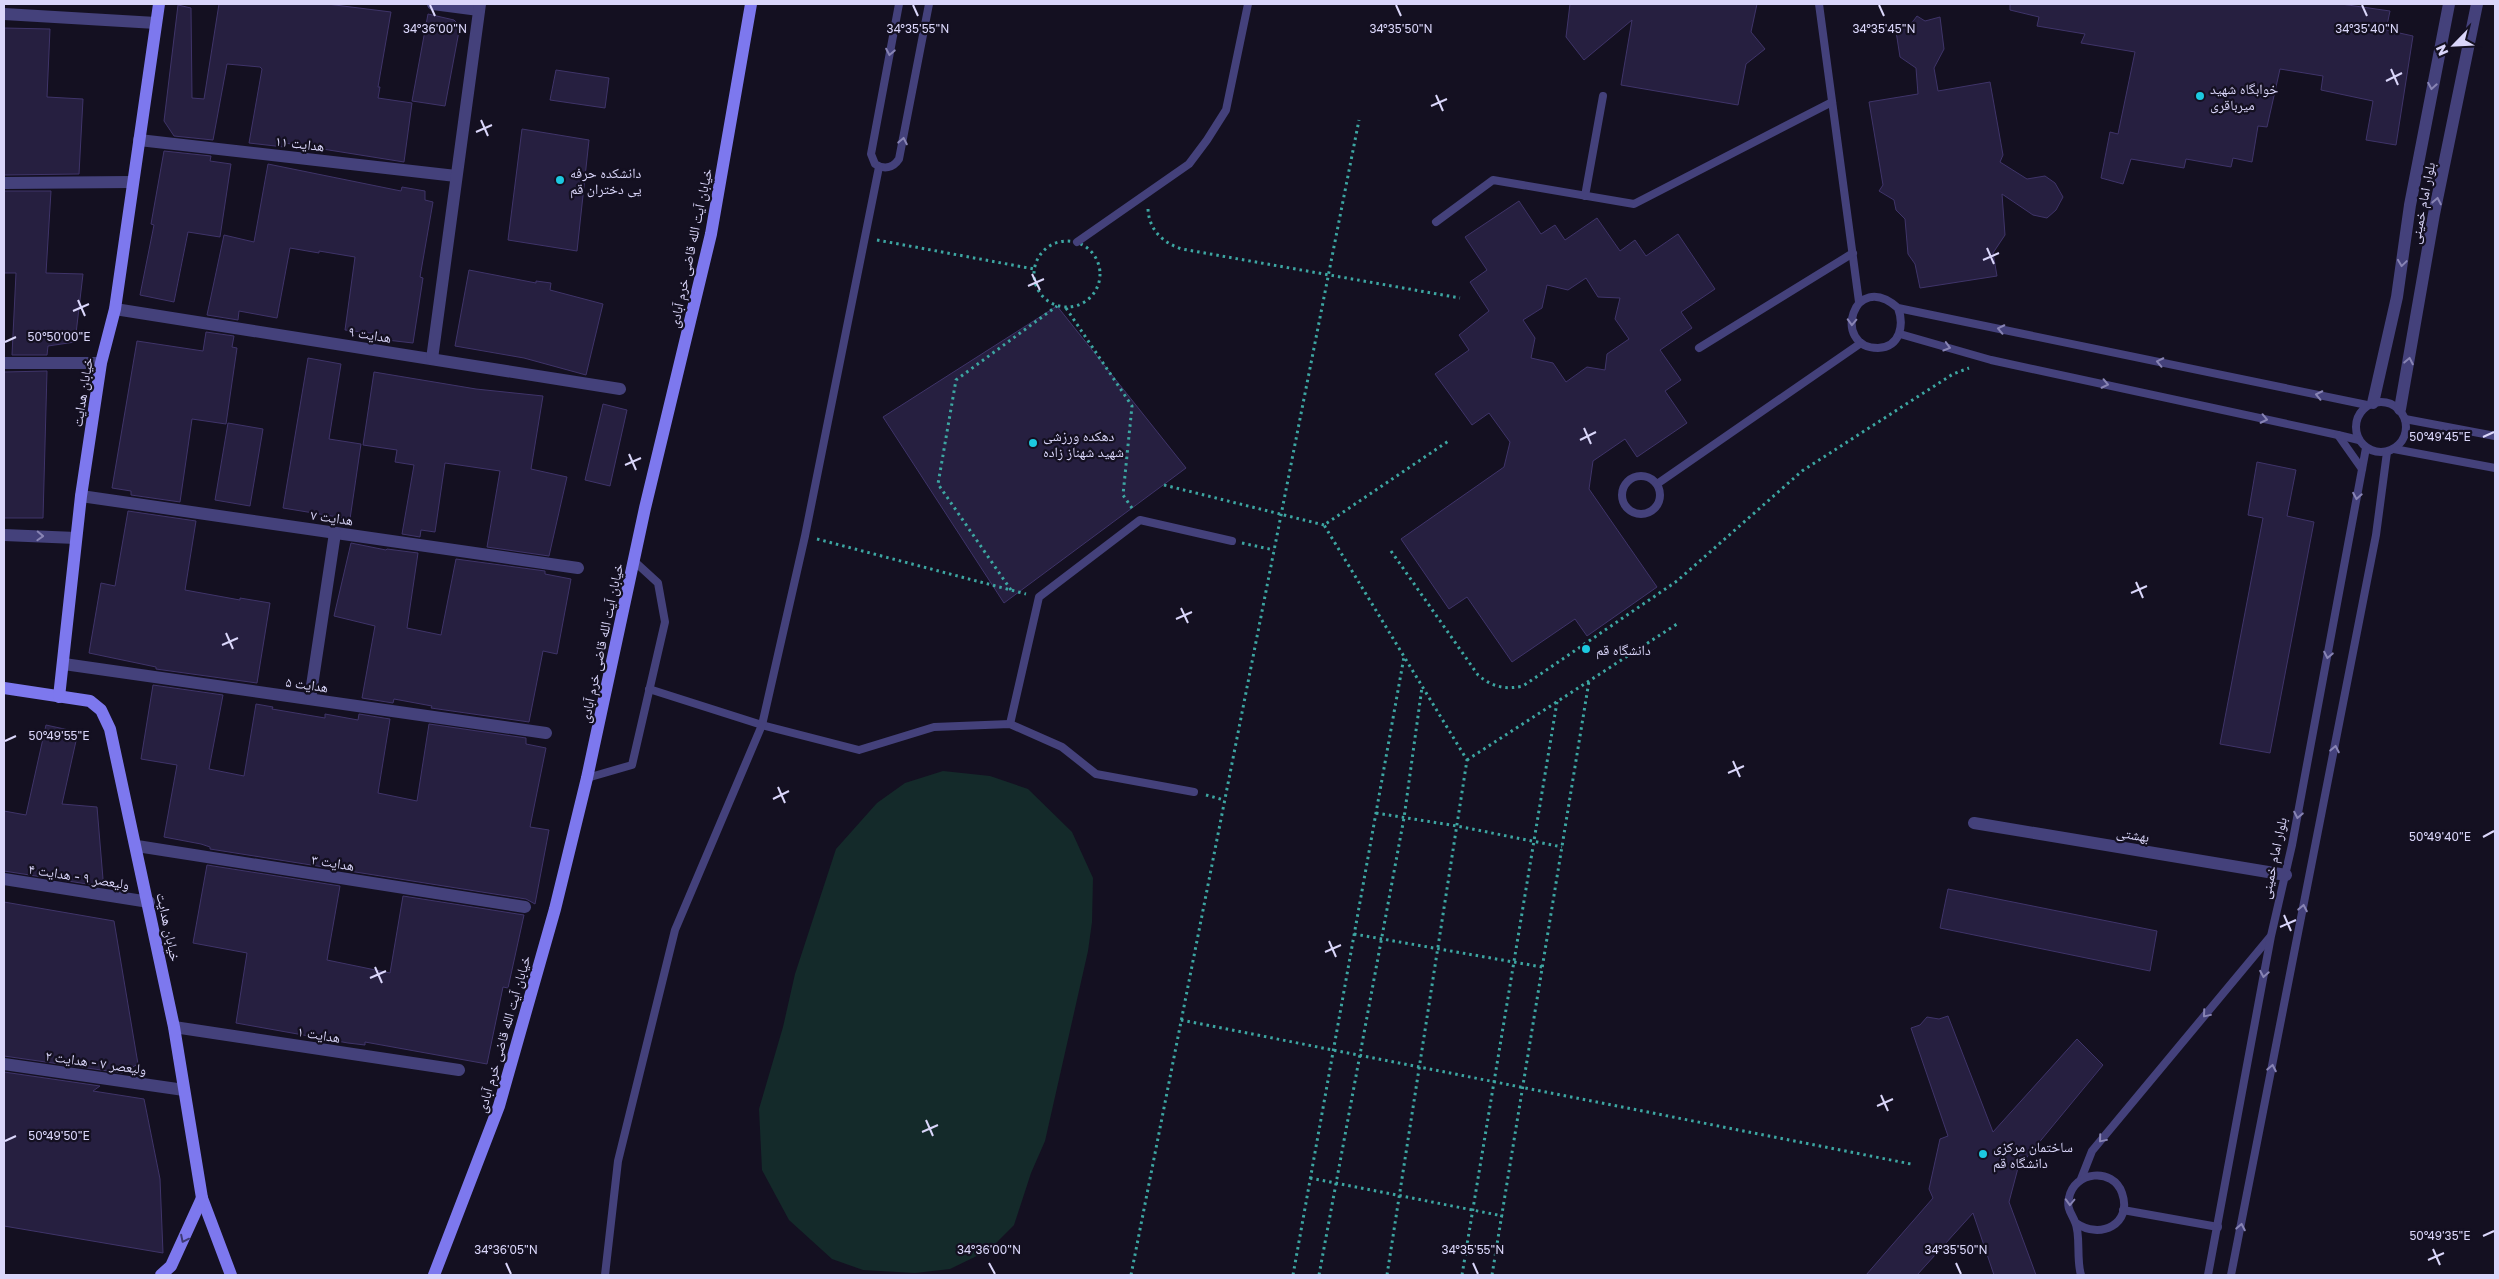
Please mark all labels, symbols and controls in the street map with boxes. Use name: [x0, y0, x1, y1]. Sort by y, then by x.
north arrow: [2429, 20, 2479, 70]
text: 34°36'00"N: [403, 21, 467, 36]
text: 34°35'55"N: [887, 21, 949, 36]
text: 34°35'50"N: [1369, 21, 1433, 36]
text: 34°35'45"N: [1852, 21, 1916, 36]
text: 34°35'40"N: [2335, 21, 2399, 36]
text: N: [2432, 42, 2452, 59]
one-way arrow: [885, 47, 896, 56]
place label: خوابگاه شهید میرباقری: [2210, 80, 2278, 114]
one-way arrow: [2427, 81, 2437, 90]
marker: خوابگاه شهید میرباقری: [2194, 90, 2206, 102]
street label: هدایت ۱۱: [274, 132, 326, 155]
one-way arrow: [897, 136, 907, 145]
street label: بلوار امام خمینی: [2406, 160, 2440, 246]
place label: دانشکده حرفه یی دختران قم: [570, 164, 642, 199]
street label: خیابان آیت الله قاضی خرم آبادی: [665, 167, 717, 330]
marker: دانشکده حرفه یی دختران قم: [554, 174, 566, 186]
one-way arrow: [2431, 197, 2441, 206]
one-way arrow: [2397, 260, 2408, 268]
one-way arrow: [1847, 319, 1857, 327]
street label: هدایت ۹: [347, 322, 393, 346]
one-way arrow: [1997, 324, 2006, 335]
text: 50°50'00"E: [27, 329, 91, 344]
one-way arrow: [1942, 342, 1950, 352]
street label: خیابان هدایت: [68, 356, 97, 428]
one-way arrow: [2156, 357, 2165, 368]
one-way arrow: [2403, 357, 2413, 366]
one-way arrow: [2100, 379, 2109, 389]
one-way arrow: [2315, 391, 2324, 401]
one-way arrow: [2259, 413, 2268, 424]
place label: دهکده ورزشی شهید شهناز زاده: [1043, 427, 1124, 461]
text: 50°49'45"E: [2409, 429, 2471, 444]
marker: دهکده ورزشی شهید شهناز زاده: [1027, 437, 1039, 449]
one-way arrow: [2353, 491, 2363, 500]
street label: هدایت ۷: [309, 506, 355, 529]
one-way arrow: [36, 531, 44, 542]
street label: خیابان آیت الله قاضی خرم آبادی: [576, 562, 628, 725]
place label: دانشگاه قم: [1596, 641, 1651, 660]
marker: دانشگاه قم: [1580, 643, 1592, 655]
one-way arrow: [2323, 651, 2333, 660]
street label: هدایت ۵: [284, 673, 330, 696]
text: 50°49'55"E: [28, 728, 90, 743]
one-way arrow: [2329, 745, 2339, 753]
one-way arrow: [2293, 811, 2303, 819]
street label: بلوار امام خمینی: [2256, 815, 2292, 901]
street label: بهشتی: [2115, 823, 2151, 846]
text: 50°49'40"E: [2409, 829, 2471, 844]
street label: هدایت ۳: [310, 850, 356, 874]
street label: ولیعصر ۹ - هدایت ۴: [27, 860, 131, 893]
street label: خیابان هدایت: [152, 891, 185, 963]
one-way arrow: [2298, 904, 2308, 913]
street label: خیابان آیت الله قاضی خرم آبادی: [472, 953, 536, 1115]
one-way arrow: [2259, 969, 2270, 978]
one-way arrow: [2203, 1008, 2212, 1017]
street label: هدایت ۱: [296, 1022, 342, 1046]
street label: ولیعصر ۷ - هدایت ۲: [44, 1046, 148, 1079]
one-way arrow: [2266, 1064, 2277, 1072]
text: 50°49'50"E: [28, 1128, 90, 1143]
one-way arrow: [2099, 1133, 2108, 1142]
place label: ساختمان مرکزی دانشگاه قم: [1993, 1138, 2073, 1173]
marker: ساختمان مرکزی دانشگاه قم: [1977, 1148, 1989, 1160]
one-way arrow: [2064, 1199, 2075, 1207]
one-way arrow: [2235, 1223, 2246, 1232]
text: 50°49'35"E: [2409, 1228, 2471, 1243]
one-way arrow: [181, 1233, 191, 1242]
text: 34°36'05"N: [474, 1242, 538, 1257]
text: 34°36'00"N: [957, 1242, 1021, 1257]
text: 34°35'55"N: [1442, 1242, 1504, 1257]
text: 34°35'50"N: [1924, 1242, 1988, 1257]

